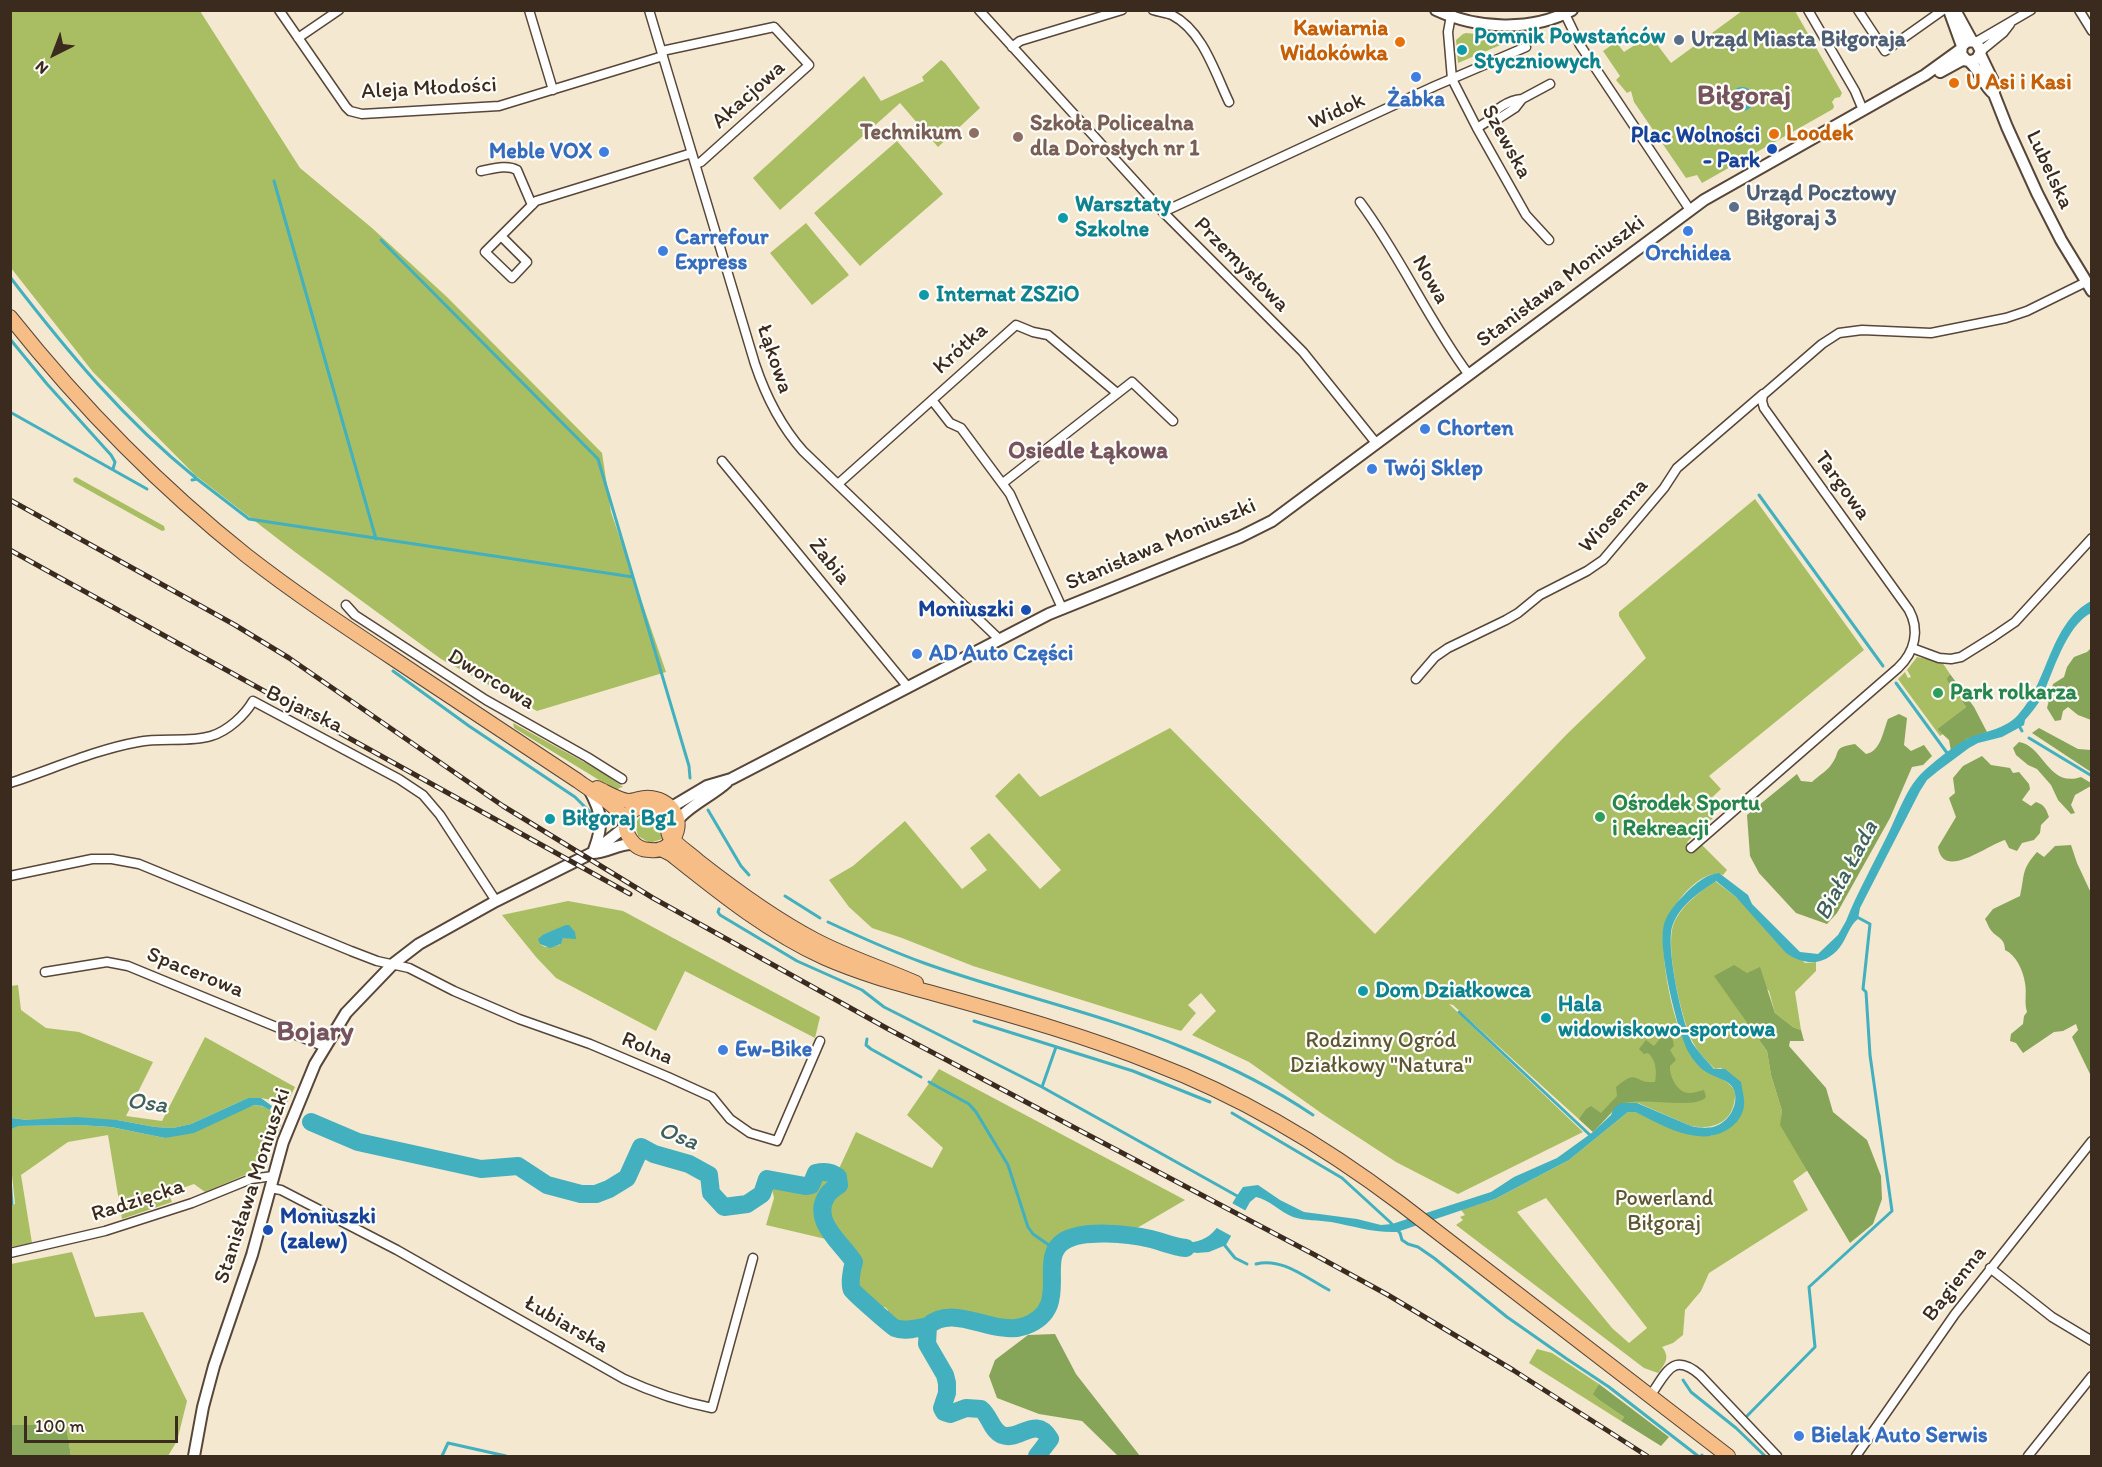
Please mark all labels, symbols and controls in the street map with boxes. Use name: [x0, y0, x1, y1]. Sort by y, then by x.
place label: Kawiarnia Widokówka: [1280, 16, 1388, 68]
north arrow: [24, 24, 84, 84]
place label: Pomnik Powstańców Styczniowych: [1474, 24, 1665, 76]
place label: Urząd Miasta Biłgoraja: [1691, 27, 1906, 53]
marker: Urząd Miasta Biłgoraja: [1672, 33, 1686, 47]
marker: Kawiarnia Widokówka: [1393, 35, 1407, 49]
marker: Pomnik Powstańców Styczniowych: [1455, 43, 1469, 57]
street label: Akacjowa: [707, 55, 791, 135]
text: N: [31, 57, 52, 78]
marker: Żabka: [1409, 70, 1423, 84]
place label: U Asi i Kasi: [1966, 70, 2072, 96]
street label: Aleja Młodości: [361, 72, 497, 106]
marker: U Asi i Kasi: [1947, 76, 1961, 90]
district label: Biłgoraj: [1697, 80, 1791, 114]
place label: Żabka: [1387, 87, 1445, 113]
street label: Widok: [1305, 88, 1369, 136]
street label: Szewska: [1475, 101, 1537, 183]
place label: Szkoła Policealna dla Dorosłych nr 1: [1030, 111, 1199, 162]
place label: Technikum: [860, 120, 962, 146]
place label: Loodek: [1786, 121, 1854, 147]
place label: Plac Wolności - Park: [1631, 123, 1760, 174]
marker: Technikum: [967, 126, 981, 140]
street label: Lubelska: [2019, 126, 2079, 214]
marker: Loodek: [1767, 127, 1781, 141]
marker: Szkoła Policealna dla Dorosłych nr 1: [1011, 130, 1025, 144]
place label: Meble VOX: [489, 139, 592, 165]
marker: Plac Wolności - Park: [1765, 142, 1779, 156]
marker: Meble VOX: [597, 145, 611, 159]
place label: Urząd Pocztowy Biłgoraj 3: [1746, 181, 1896, 232]
place label: Warsztaty Szkolne: [1075, 192, 1171, 243]
marker: Urząd Pocztowy Biłgoraj 3: [1727, 200, 1741, 214]
street label: Stanisława Moniuszki: [1472, 210, 1650, 354]
marker: Warsztaty Szkolne: [1056, 211, 1070, 225]
street label: Przemysłowa: [1188, 212, 1294, 318]
marker: Orchidea: [1681, 224, 1695, 238]
place label: Carrefour Express: [675, 225, 768, 276]
place label: Orchidea: [1645, 241, 1731, 267]
marker: Carrefour Express: [656, 244, 670, 258]
street label: Nowa: [1406, 251, 1454, 309]
place label: Internat ZSZiO: [936, 282, 1080, 308]
marker: Internat ZSZiO: [917, 288, 931, 302]
street label: Krótka: [928, 317, 994, 381]
street label: Łąkowa: [750, 321, 798, 397]
place label: Chorten: [1437, 416, 1514, 442]
marker: Chorten: [1418, 422, 1432, 436]
district label: Osiedle Łąkowa: [1008, 438, 1168, 466]
street label: Targowa: [1808, 446, 1876, 526]
place label: Twój Sklep: [1384, 456, 1483, 482]
marker: Twój Sklep: [1365, 462, 1379, 476]
street label: Wiosenna: [1574, 473, 1654, 559]
street label: Stanisława Moniuszki: [1062, 493, 1260, 597]
street label: Żabia: [802, 533, 856, 591]
place label: Moniuszki: [918, 597, 1014, 623]
marker: Moniuszki: [1019, 603, 1033, 617]
place label: AD Auto Części: [929, 641, 1073, 667]
street label: Dworcowa: [443, 644, 539, 716]
marker: AD Auto Części: [910, 647, 924, 661]
street label: Bojarska: [261, 680, 347, 740]
place label: Park rolkarza: [1950, 680, 2077, 706]
marker: Park rolkarza: [1931, 686, 1945, 700]
place label: Ośrodek Sportu i Rekreacji: [1612, 791, 1760, 842]
place label: Biłgoraj Bg1: [562, 806, 676, 832]
marker: Ośrodek Sportu i Rekreacji: [1593, 810, 1607, 824]
marker: Biłgoraj Bg1: [543, 812, 557, 826]
water label: Biała Łada: [1809, 816, 1885, 926]
street label: Spacerowa: [143, 942, 247, 1004]
place label: Dom Działkowca: [1375, 978, 1531, 1004]
marker: Dom Działkowca: [1356, 984, 1370, 998]
place label: Hala widowiskowo-sportowa: [1558, 992, 1775, 1044]
marker: Hala widowiskowo-sportowa: [1539, 1011, 1553, 1025]
district label: Bojary: [277, 1016, 353, 1050]
street label: Rolna: [617, 1026, 677, 1072]
park label: Rodzinny Ogród Działkowy "Natura": [1290, 1028, 1472, 1080]
place label: Ew-Bike: [735, 1037, 812, 1063]
marker: Ew-Bike: [716, 1043, 730, 1057]
street label: Stanisława Moniuszki: [209, 1085, 297, 1287]
water label: Osa: [125, 1087, 169, 1121]
water label: Osa: [654, 1116, 702, 1158]
street label: Radzięcka: [88, 1174, 188, 1228]
park label: Powerland Biłgoraj: [1615, 1186, 1713, 1238]
place label: Moniuszki (zalew): [280, 1204, 376, 1256]
marker: Moniuszki (zalew): [261, 1223, 275, 1237]
street label: Bagienna: [1917, 1241, 1993, 1327]
street label: Łubiarska: [519, 1290, 613, 1360]
scale bar: [27, 1404, 182, 1442]
text: 100 m: [35, 1415, 85, 1437]
place label: Bielak Auto Serwis: [1811, 1423, 1988, 1449]
marker: Bielak Auto Serwis: [1792, 1429, 1806, 1443]

